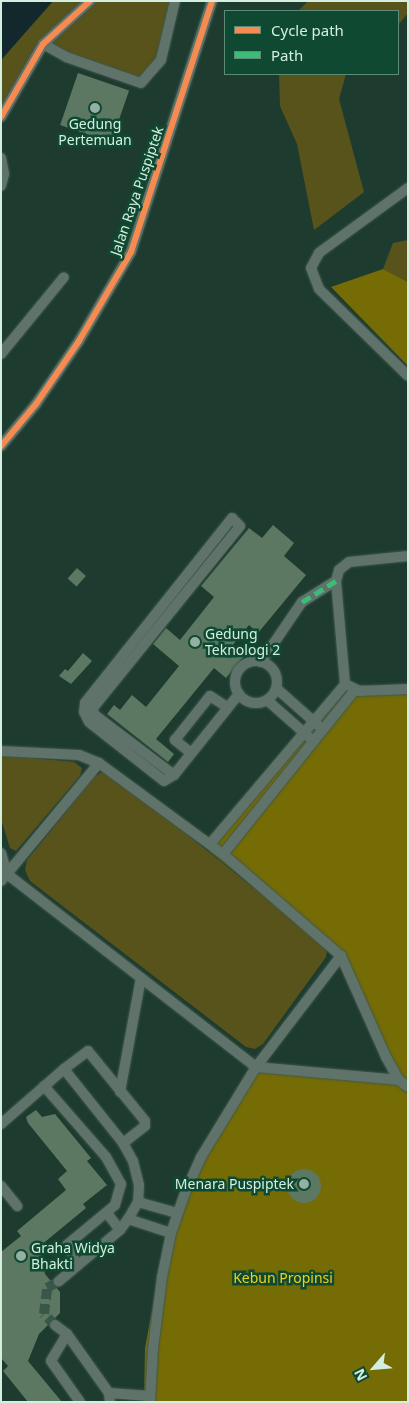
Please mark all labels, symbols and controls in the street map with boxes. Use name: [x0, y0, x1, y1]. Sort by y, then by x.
legend: [224, 10, 399, 75]
text: Cycle path: [271, 20, 344, 40]
text: Path: [271, 45, 303, 65]
marker: Gedung Pertemuan: [89, 102, 101, 114]
place label: Gedung Pertemuan: [58, 116, 132, 148]
street label: Jalan Raya Puspiptek: [107, 124, 167, 258]
place label: Gedung Teknologi 2: [205, 626, 280, 658]
marker: Gedung Teknologi 2: [189, 636, 201, 648]
place label: Menara Puspiptek: [175, 1176, 294, 1192]
marker: Menara Puspiptek: [298, 1178, 310, 1190]
place label: Graha Widya Bhakti: [31, 1240, 115, 1272]
marker: Graha Widya Bhakti: [15, 1250, 27, 1262]
park label: Kebun Propinsi: [233, 1270, 333, 1286]
north arrow: [349, 1343, 399, 1393]
text: N: [349, 1366, 371, 1384]

